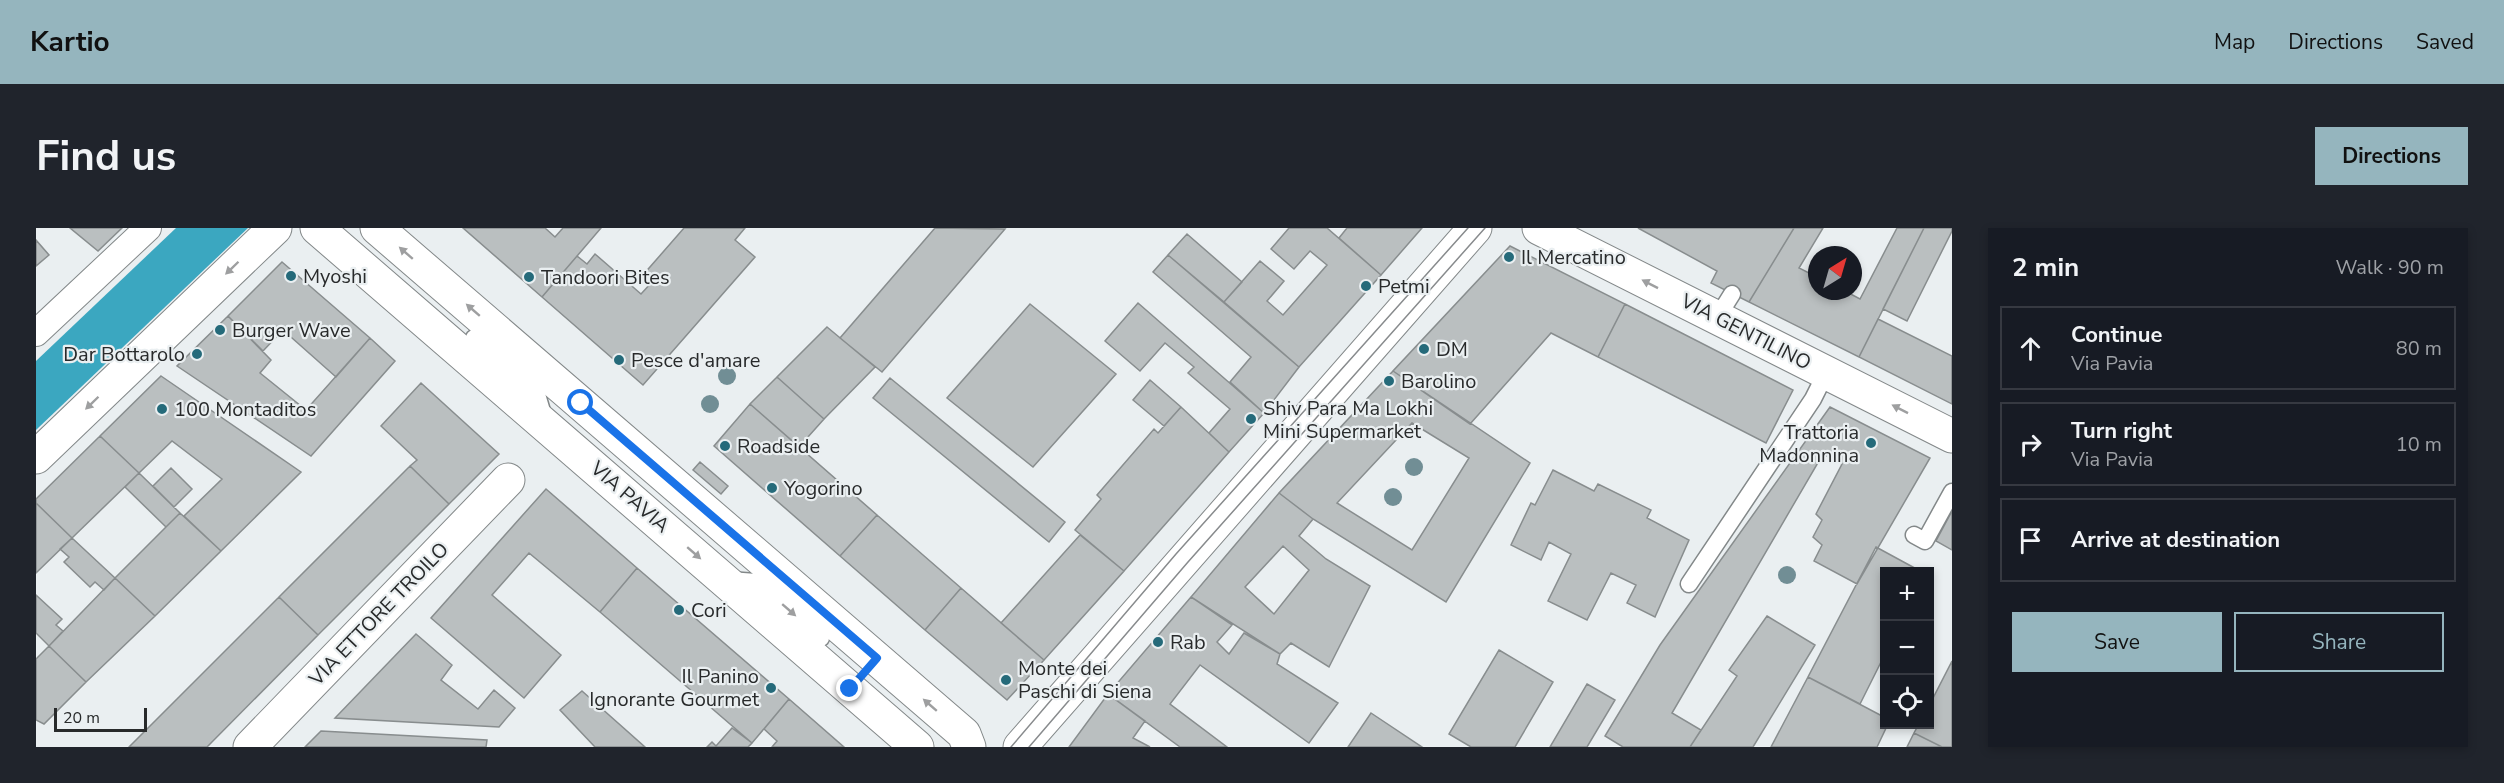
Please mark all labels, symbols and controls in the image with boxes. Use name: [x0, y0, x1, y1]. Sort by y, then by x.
text: Kartio: [30, 23, 110, 61]
text: Map: [2214, 28, 2255, 56]
text: Directions: [2288, 28, 2383, 56]
text: Saved: [2416, 28, 2474, 56]
button: Directions: [2315, 127, 2468, 185]
text: Find us: [36, 128, 176, 185]
place label: Il Mercatino: [1521, 244, 1626, 271]
north arrow: [1808, 246, 1862, 300]
one-way arrow: [399, 247, 414, 260]
marker: Il Mercatino: [1502, 250, 1516, 264]
text: 2 min: [2012, 250, 2079, 285]
text: Walk · 90 m: [2336, 254, 2444, 281]
one-way arrow: [225, 261, 240, 275]
place label: Myoshi: [303, 263, 367, 290]
place label: Tandoori Bites: [541, 264, 670, 291]
marker: Myoshi: [284, 269, 298, 283]
marker: Tandoori Bites: [522, 270, 536, 284]
place label: Petmi: [1378, 273, 1430, 300]
marker: Petmi: [1359, 279, 1373, 293]
one-way arrow: [1642, 279, 1659, 289]
street label: VIA GENTILINO: [1675, 287, 1816, 376]
one-way arrow: [465, 304, 481, 317]
place label: Burger Wave: [232, 317, 351, 344]
text: Continue: [2071, 320, 2162, 350]
marker: Burger Wave: [213, 323, 227, 337]
icon: ahead: [2014, 332, 2047, 365]
text: 80 m: [2396, 335, 2442, 362]
place label: DM: [1436, 336, 1468, 363]
place label: Dar Bottarolo: [63, 341, 185, 368]
marker: DM: [1417, 342, 1431, 356]
marker: Dar Bottarolo: [190, 347, 204, 361]
place label: Pesce d'amare: [631, 347, 760, 374]
text: Via Pavia: [2071, 350, 2153, 377]
marker: Pesce d'amare: [612, 353, 626, 367]
place label: Barolino: [1401, 368, 1476, 395]
marker: Barolino: [1382, 374, 1396, 388]
route start: [567, 389, 593, 415]
place label: Shiv Para Ma Lokhi Mini Supermarket: [1263, 395, 1433, 445]
one-way arrow: [85, 396, 99, 410]
place label: 100 Montaditos: [174, 396, 316, 423]
marker: 100 Montaditos: [155, 402, 169, 416]
one-way arrow: [1891, 405, 1908, 414]
marker: Shiv Para Ma Lokhi Mini Supermarket: [1244, 412, 1258, 426]
text: Turn right: [2071, 416, 2172, 446]
place label: Trattoria Madonnina: [1759, 419, 1859, 469]
icon: right: [2014, 428, 2047, 461]
text: 10 m: [2396, 431, 2442, 458]
place label: Roadside: [737, 433, 820, 460]
marker: Trattoria Madonnina: [1864, 436, 1878, 450]
marker: Roadside: [718, 439, 732, 453]
text: Via Pavia: [2071, 446, 2153, 473]
street label: VIA PAVIA: [584, 454, 676, 539]
place label: Yogorino: [783, 475, 863, 502]
marker: Yogorino: [765, 481, 779, 495]
icon: arrive: [2014, 524, 2047, 557]
text: Arrive at destination: [2071, 525, 2280, 555]
street label: VIA ETTORE TROILO: [303, 536, 455, 693]
one-way arrow: [686, 546, 702, 559]
map controls: [1880, 567, 1934, 729]
button: +: [1880, 567, 1934, 621]
place label: Cori: [691, 597, 727, 624]
marker: Cori: [672, 603, 686, 617]
one-way arrow: [781, 603, 796, 616]
button: Save: [2012, 612, 2222, 672]
button: Share: [2234, 612, 2444, 672]
button: −: [1880, 621, 1934, 675]
place label: Rab: [1170, 629, 1206, 656]
marker: Rab: [1151, 635, 1165, 649]
place label: Monte dei Paschi di Siena: [1018, 655, 1152, 705]
place label: Il Panino Ignorante Gourmet: [589, 663, 760, 713]
marker: Monte dei Paschi di Siena: [999, 673, 1013, 687]
route end: [836, 675, 862, 701]
button: locate: [1880, 675, 1934, 729]
marker: Il Panino Ignorante Gourmet: [764, 681, 778, 695]
one-way arrow: [923, 699, 938, 712]
scale bar: [54, 705, 147, 732]
text: 20 m: [63, 707, 100, 729]

